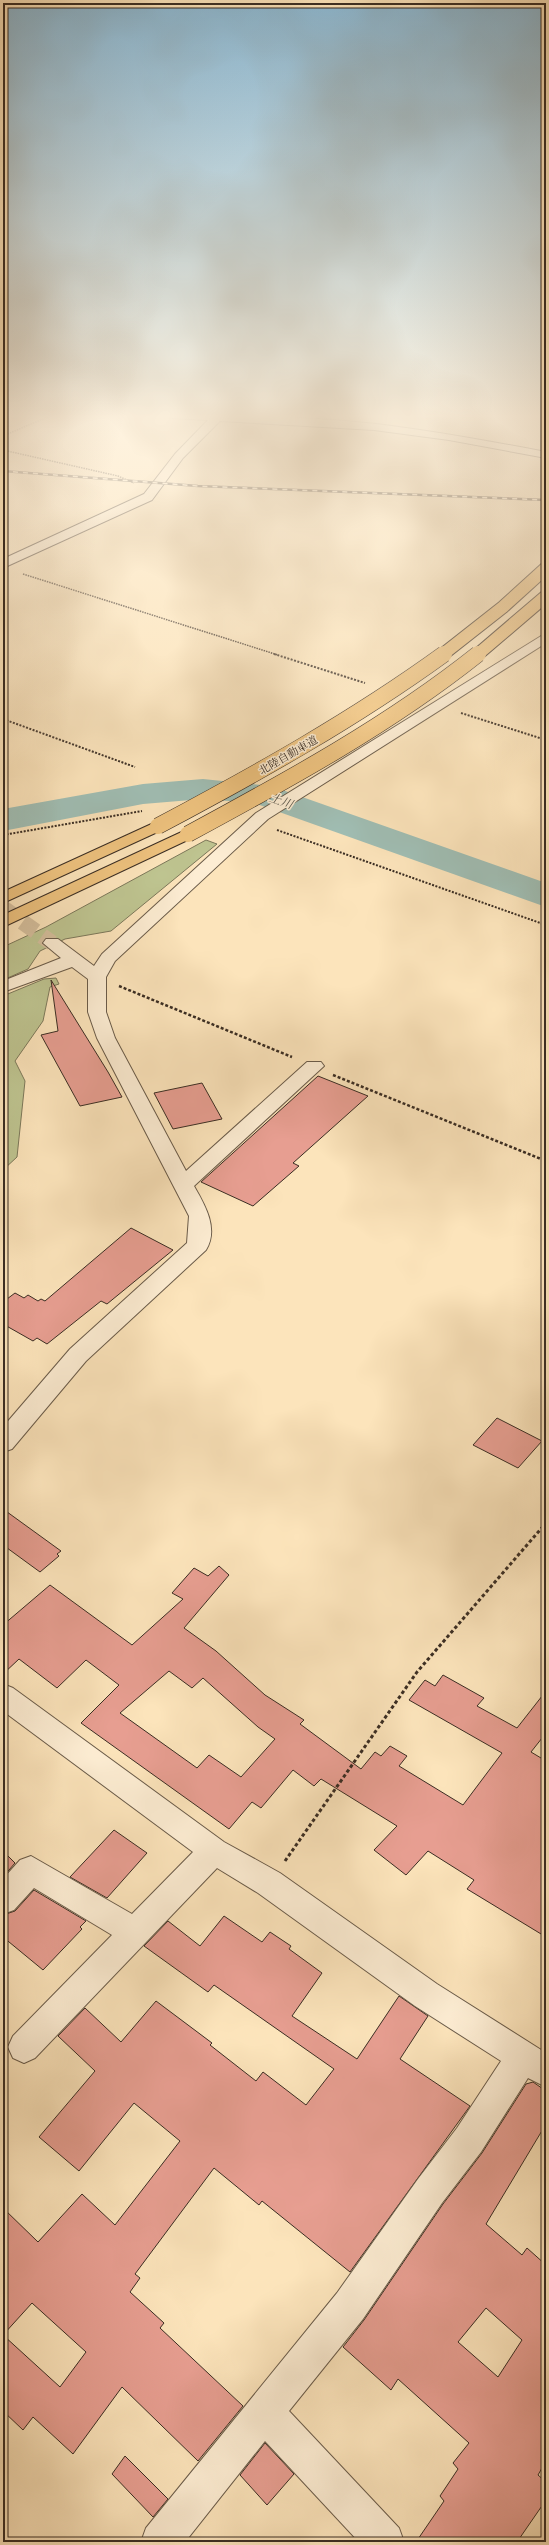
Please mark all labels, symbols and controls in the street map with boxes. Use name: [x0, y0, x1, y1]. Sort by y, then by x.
street label: 北陸自動車道: [256, 732, 321, 778]
water label: 土川: [267, 789, 297, 813]

